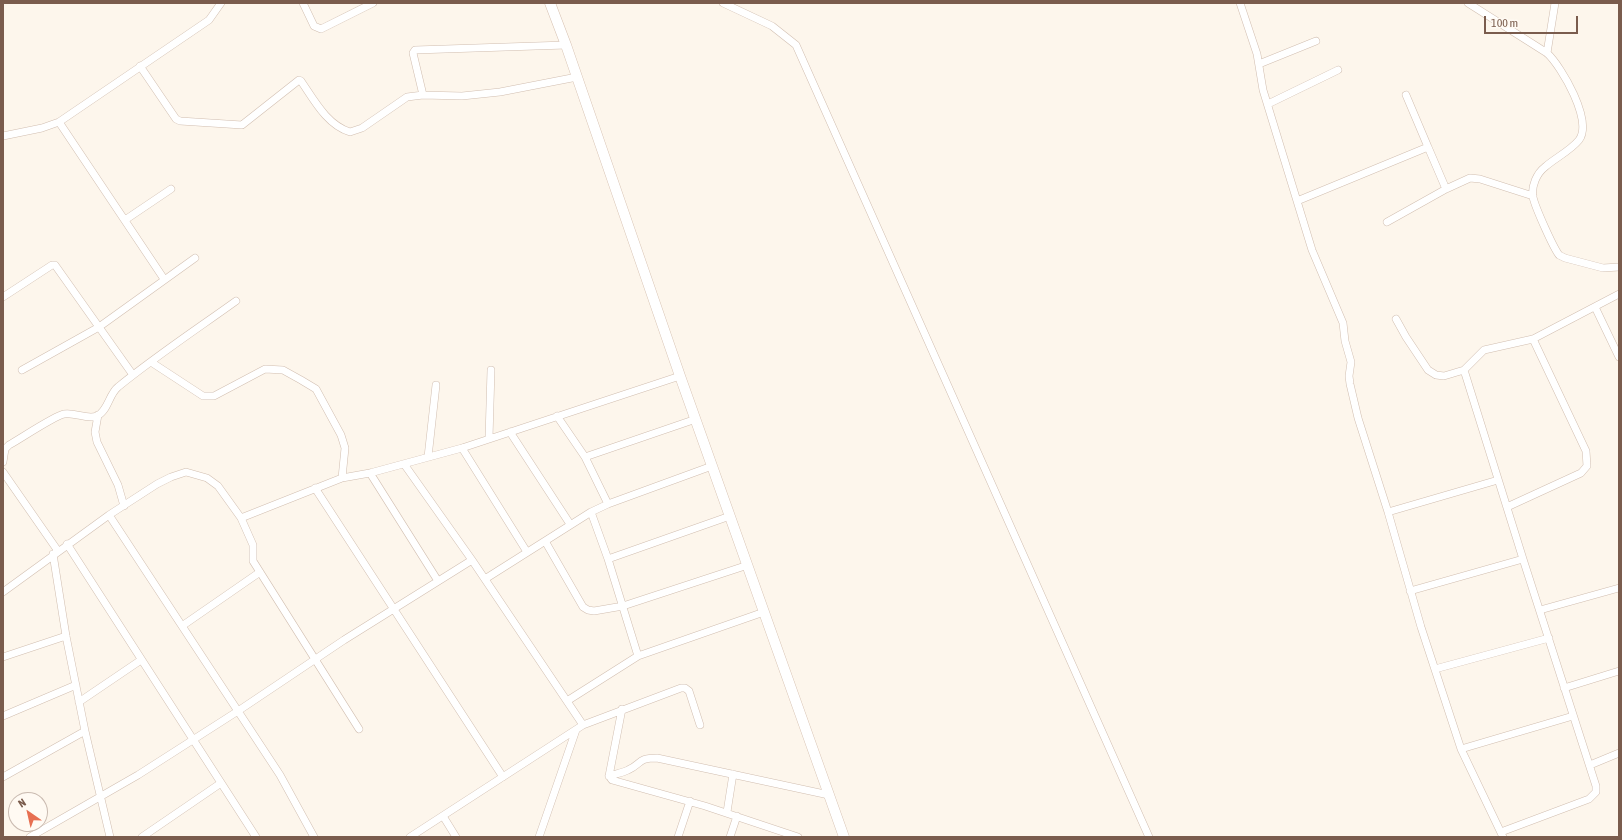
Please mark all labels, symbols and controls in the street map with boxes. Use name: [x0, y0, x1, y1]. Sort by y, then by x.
scale bar: [1486, 8, 1580, 34]
text: 100 m: [1491, 16, 1518, 30]
north arrow: [8, 792, 48, 832]
text: N: [16, 796, 28, 810]

